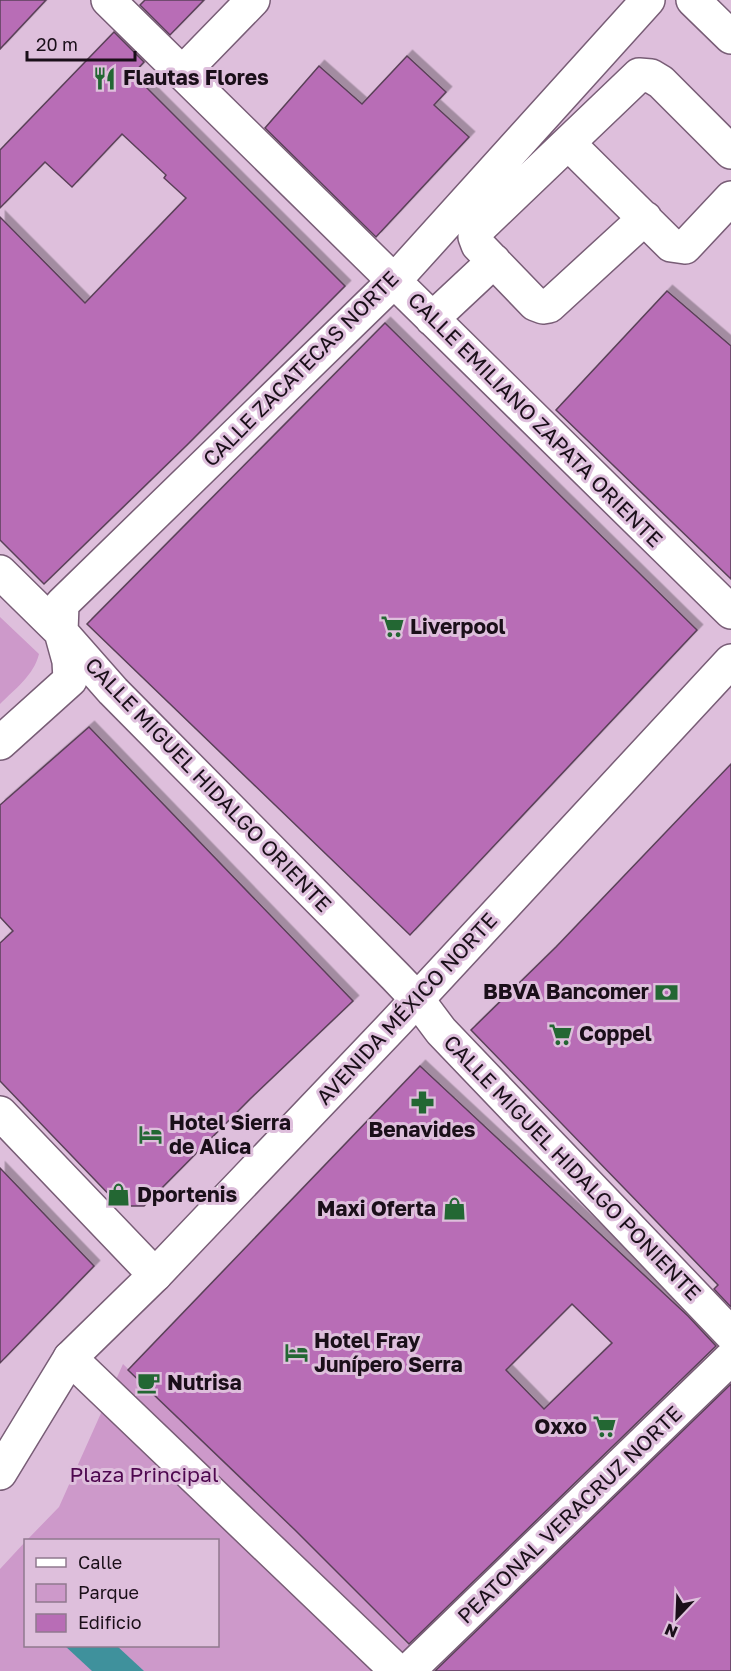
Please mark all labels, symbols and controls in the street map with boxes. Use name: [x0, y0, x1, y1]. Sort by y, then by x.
scale bar: [27, 24, 135, 62]
text: 20 m: [36, 33, 78, 55]
place label: Flautas Flores: [123, 64, 269, 90]
restaurant icon: Flautas Flores: [92, 65, 118, 91]
street label: CALLE ZACATECAS NORTE: [197, 265, 404, 472]
street label: CALLE EMILIANO ZAPATA ORIENTE: [403, 287, 668, 552]
place label: Liverpool: [410, 613, 506, 639]
supermarket icon: Liverpool: [379, 614, 405, 640]
street label: CALLE MIGUEL HIDALGO ORIENTE: [80, 652, 337, 917]
street label: AVENIDA MÉXICO NORTE: [310, 907, 502, 1110]
place label: BBVA Bancomer: [483, 978, 649, 1004]
bank icon: BBVA Bancomer: [654, 979, 680, 1005]
place label: Coppel: [579, 1020, 652, 1046]
supermarket icon: Coppel: [548, 1021, 574, 1047]
street label: CALLE MIGUEL HIDALGO PONIENTE: [439, 1029, 707, 1305]
pharmacy icon: Benavides: [409, 1089, 435, 1115]
place label: Hotel Sierra de Alica: [169, 1109, 291, 1159]
place label: Benavides: [368, 1116, 476, 1142]
hotel icon: Hotel Sierra de Alica: [138, 1122, 164, 1148]
place label: Dportenis: [137, 1181, 237, 1207]
shop icon: Dportenis: [106, 1182, 132, 1208]
place label: Maxi Oferta: [317, 1195, 436, 1221]
shop icon: Maxi Oferta: [441, 1196, 467, 1222]
place label: Hotel Fray Junípero Serra: [314, 1327, 463, 1377]
hotel icon: Hotel Fray Junípero Serra: [283, 1340, 309, 1366]
place label: Nutrisa: [167, 1369, 242, 1395]
cafe icon: Nutrisa: [136, 1370, 162, 1396]
street label: PEATONAL VERACRUZ NORTE: [453, 1401, 687, 1629]
place label: Oxxo: [534, 1413, 587, 1439]
supermarket icon: Oxxo: [592, 1414, 618, 1440]
park label: Plaza Principal: [69, 1461, 219, 1487]
legend: [24, 1539, 219, 1647]
text: Calle: [78, 1551, 122, 1573]
text: Parque: [78, 1581, 139, 1603]
north arrow: [647, 1587, 707, 1647]
text: Edificio: [78, 1611, 142, 1633]

